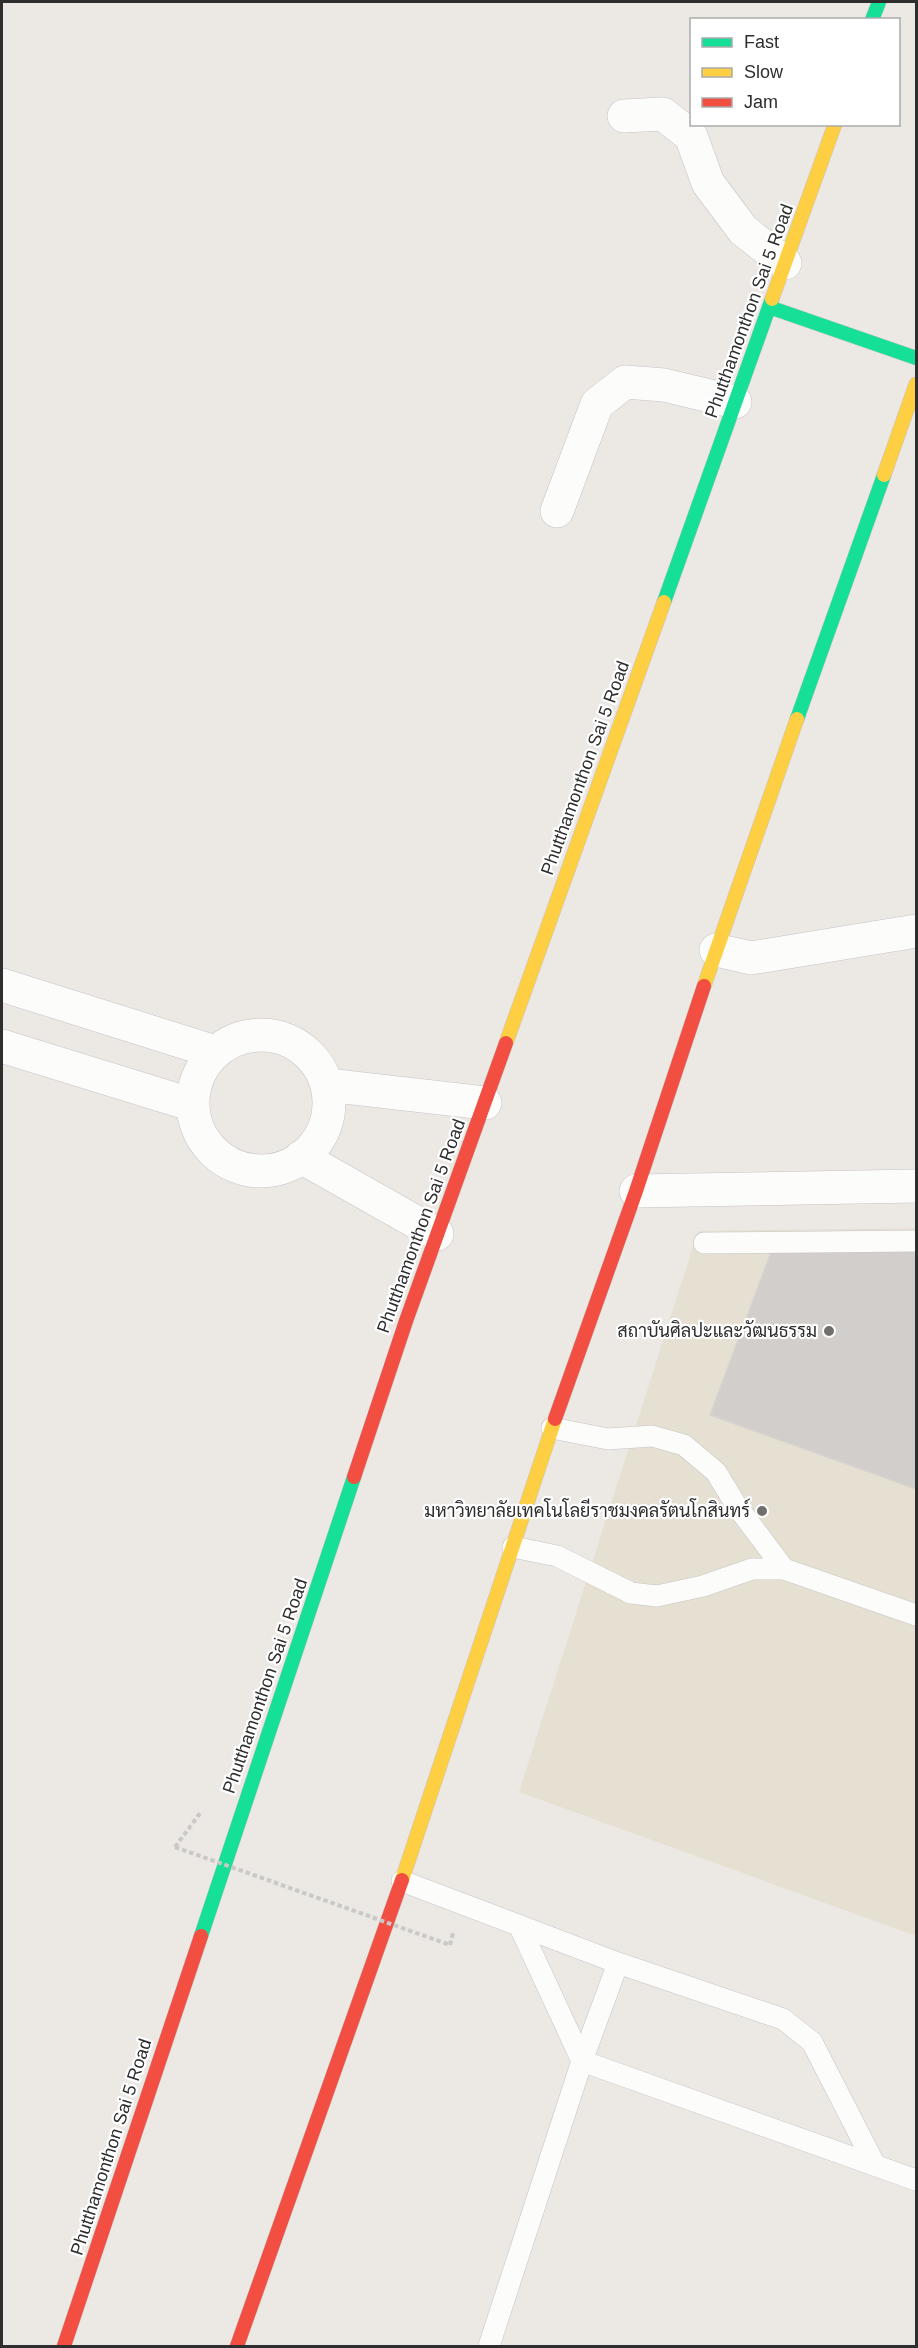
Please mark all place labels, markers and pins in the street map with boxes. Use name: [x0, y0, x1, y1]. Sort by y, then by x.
place label: สถาบันศิลปะและวัฒนธรรม: [617, 1320, 817, 1341]
marker: สถาบันศิลปะและวัฒนธรรม: [822, 1324, 836, 1338]
place label: มหาวิทยาลัยเทคโนโลยีราชมงคลรัตนโกสินทร์: [424, 1498, 750, 1521]
marker: มหาวิทยาลัยเทคโนโลยีราชมงคลรัตนโกสินทร์: [755, 1504, 769, 1518]

